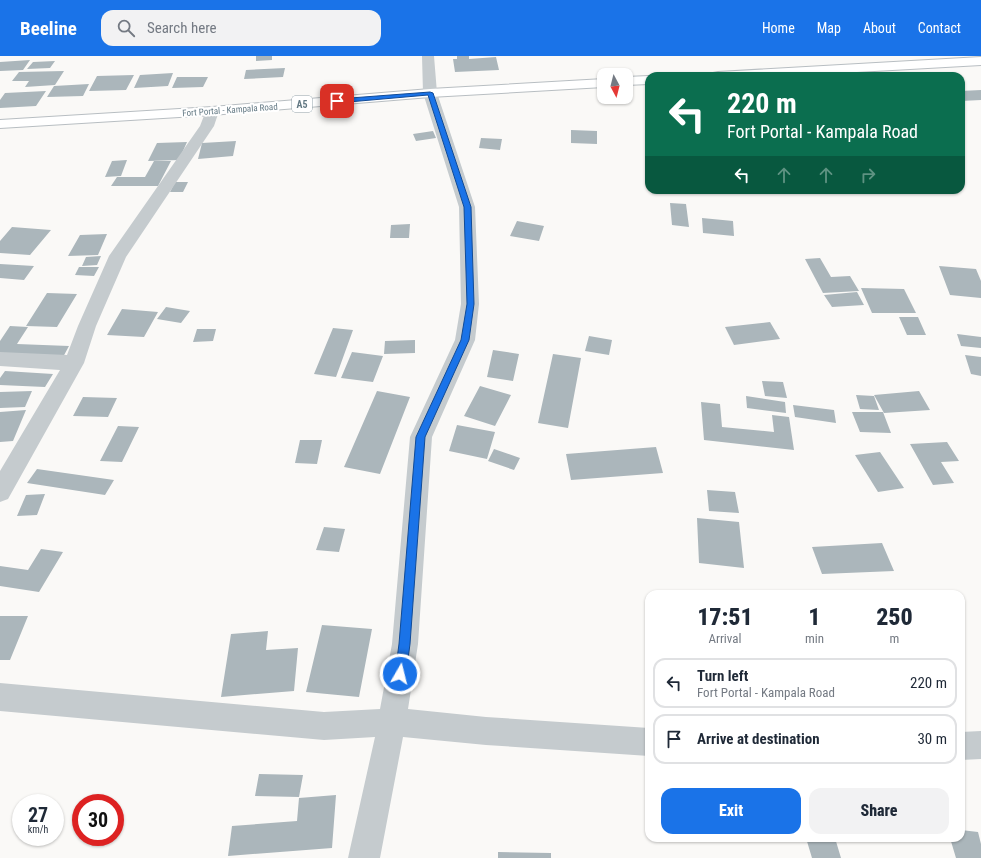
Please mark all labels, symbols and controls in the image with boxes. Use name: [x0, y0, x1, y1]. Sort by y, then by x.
search box: [101, 10, 381, 46]
text: Beeline: [20, 17, 77, 40]
icon: search: [115, 17, 137, 39]
text: Search here: [147, 19, 217, 37]
text: Home: [762, 20, 795, 36]
text: Map: [817, 20, 841, 36]
text: About: [863, 20, 896, 36]
text: Contact: [918, 20, 961, 36]
north arrow: [597, 68, 633, 104]
map controls: [597, 68, 633, 104]
pin: [320, 84, 354, 118]
text: 220 m: [727, 87, 797, 120]
icon: left: [661, 88, 713, 140]
icon: arrive: [326, 90, 348, 112]
road number: A5: [292, 96, 312, 112]
street label: Fort Portal - Kampala Road: [182, 102, 278, 118]
text: Fort Portal - Kampala Road: [727, 121, 918, 142]
icon: left: [731, 164, 753, 186]
icon: ahead: [773, 164, 795, 186]
icon: ahead: [815, 164, 837, 186]
icon: right: [857, 164, 879, 186]
text: 17:51: [697, 603, 753, 631]
text: 1: [808, 603, 821, 631]
text: 250: [876, 603, 913, 631]
text: Arrival: [708, 631, 742, 646]
text: min: [805, 631, 824, 646]
text: m: [890, 631, 899, 646]
position arrow: [379, 653, 421, 695]
text: Turn left: [697, 667, 748, 685]
icon: left: [663, 672, 685, 694]
text: 220 m: [910, 674, 947, 692]
text: Fort Portal - Kampala Road: [697, 685, 835, 700]
icon: arrive: [663, 728, 685, 750]
text: Arrive at destination: [697, 730, 820, 748]
text: 30 m: [917, 730, 947, 748]
button: Exit: [661, 788, 801, 834]
button: Share: [809, 788, 949, 834]
speed limit sign: 30: [72, 794, 124, 846]
text: 27: [28, 803, 48, 827]
text: km/h: [28, 824, 48, 835]

